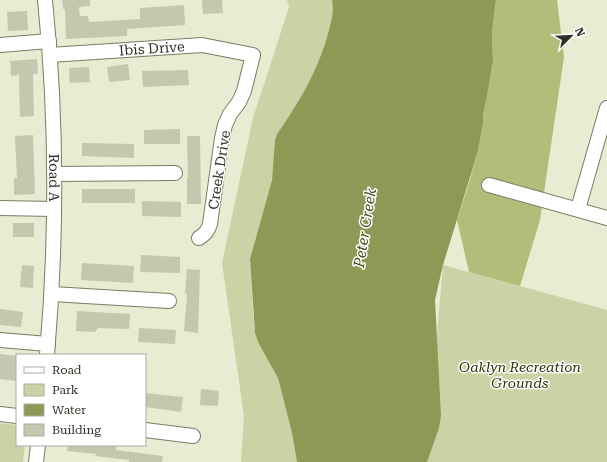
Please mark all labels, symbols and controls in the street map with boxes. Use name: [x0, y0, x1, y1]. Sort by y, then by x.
north arrow: [551, 16, 591, 56]
text: N: [572, 26, 588, 39]
street label: Ibis Drive: [119, 38, 185, 58]
street label: Creek Drive: [205, 129, 233, 211]
street label: Road A: [46, 154, 62, 202]
water label: Peter Creek: [350, 186, 380, 270]
legend: [16, 354, 146, 446]
park label: Oaklyn Recreation Grounds: [459, 359, 581, 391]
text: Road: [52, 363, 82, 377]
text: Park: [52, 383, 79, 397]
text: Water: [52, 403, 86, 417]
text: Building: [52, 423, 101, 437]

